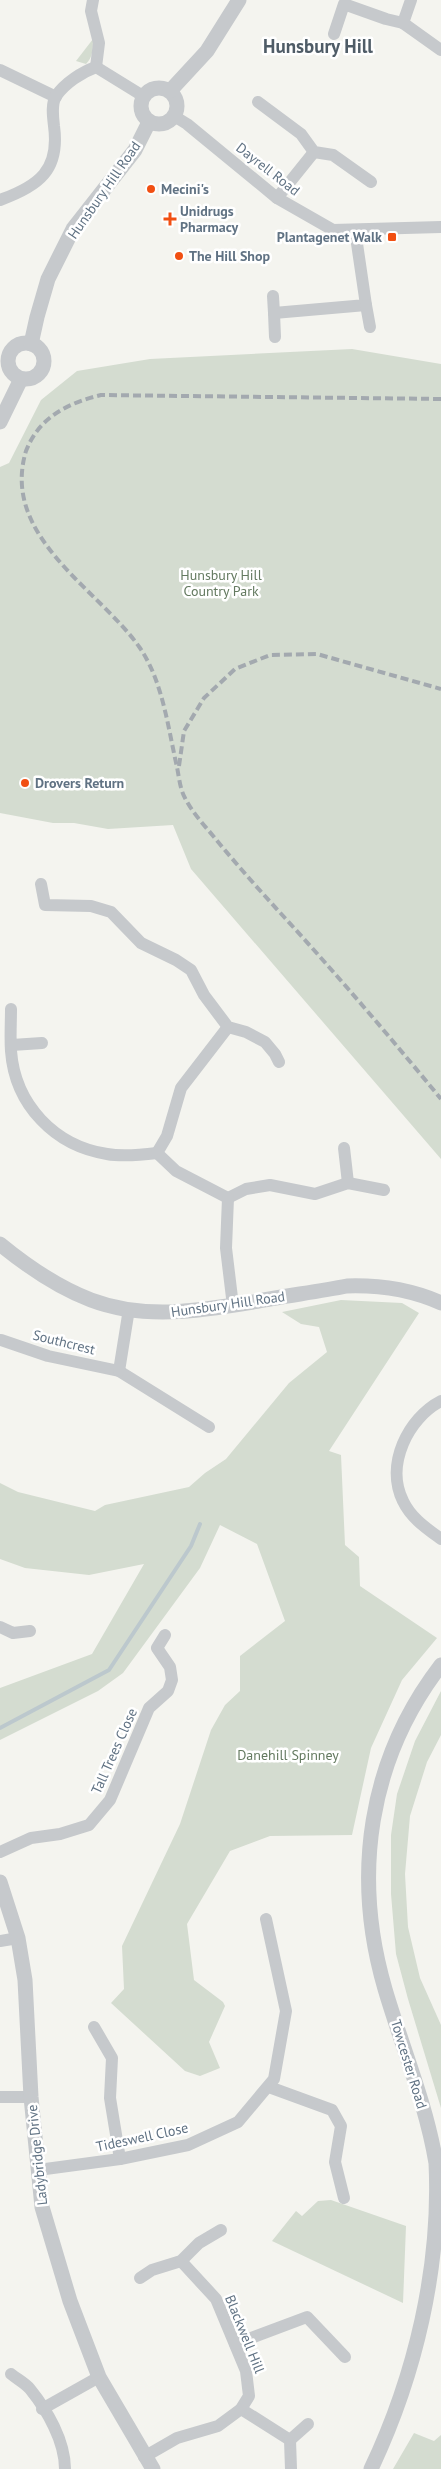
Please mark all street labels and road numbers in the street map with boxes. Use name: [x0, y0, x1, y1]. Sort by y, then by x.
street label: Hunsbury Hill Road: [64, 138, 144, 242]
street label: Dayrell Road: [232, 138, 304, 200]
street label: Hunsbury Hill Road: [170, 1287, 286, 1321]
street label: Southcrest: [31, 1326, 97, 1359]
street label: Tall Trees Close: [87, 1705, 141, 1797]
street label: Towcester Road: [387, 2017, 431, 2111]
street label: Ladybridge Drive: [23, 2104, 51, 2206]
street label: Tideswell Close: [94, 2118, 190, 2156]
street label: Blackwell Hill: [221, 2292, 269, 2376]

